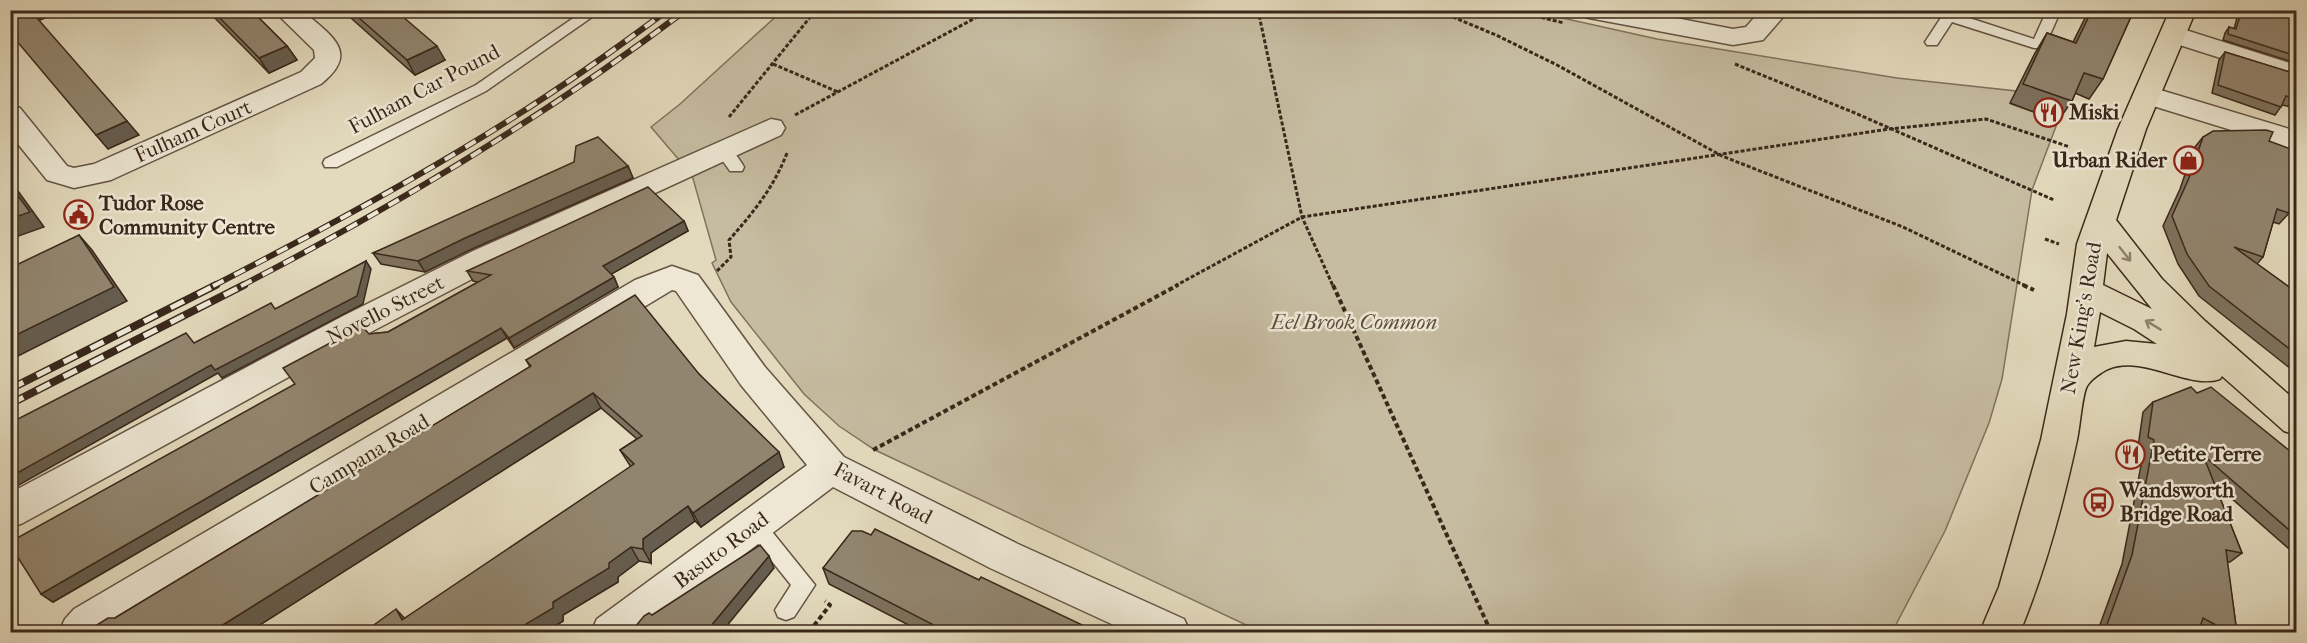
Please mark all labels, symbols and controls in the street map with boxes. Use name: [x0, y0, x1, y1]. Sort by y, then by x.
street label: Fulham Car Pound: [344, 39, 504, 139]
street label: Fulham Court: [131, 94, 256, 167]
restaurant icon: Miski: [2032, 96, 2064, 128]
place label: Miski: [2068, 100, 2120, 124]
shop icon: Urban Rider: [2172, 144, 2204, 176]
place label: Urban Rider: [2051, 148, 2168, 172]
place label: Tudor Rose Community Centre: [98, 191, 276, 239]
public building icon: Tudor Rose Community Centre: [62, 199, 94, 231]
street label: New King's Road: [2056, 239, 2106, 396]
one-way arrow: [2118, 246, 2131, 262]
street label: Novello Street: [322, 270, 448, 350]
park label: Eel Brook Common: [1269, 310, 1437, 334]
one-way arrow: [2145, 318, 2162, 330]
street label: Campana Road: [305, 409, 434, 499]
restaurant icon: Petite Terre: [2115, 438, 2147, 470]
place label: Petite Terre: [2152, 442, 2262, 466]
street label: Favart Road: [830, 457, 937, 529]
place label: Wandsworth Bridge Road: [2119, 478, 2234, 526]
bus stop icon: Wandsworth Bridge Road: [2083, 486, 2115, 518]
street label: Basuto Road: [669, 506, 774, 593]

